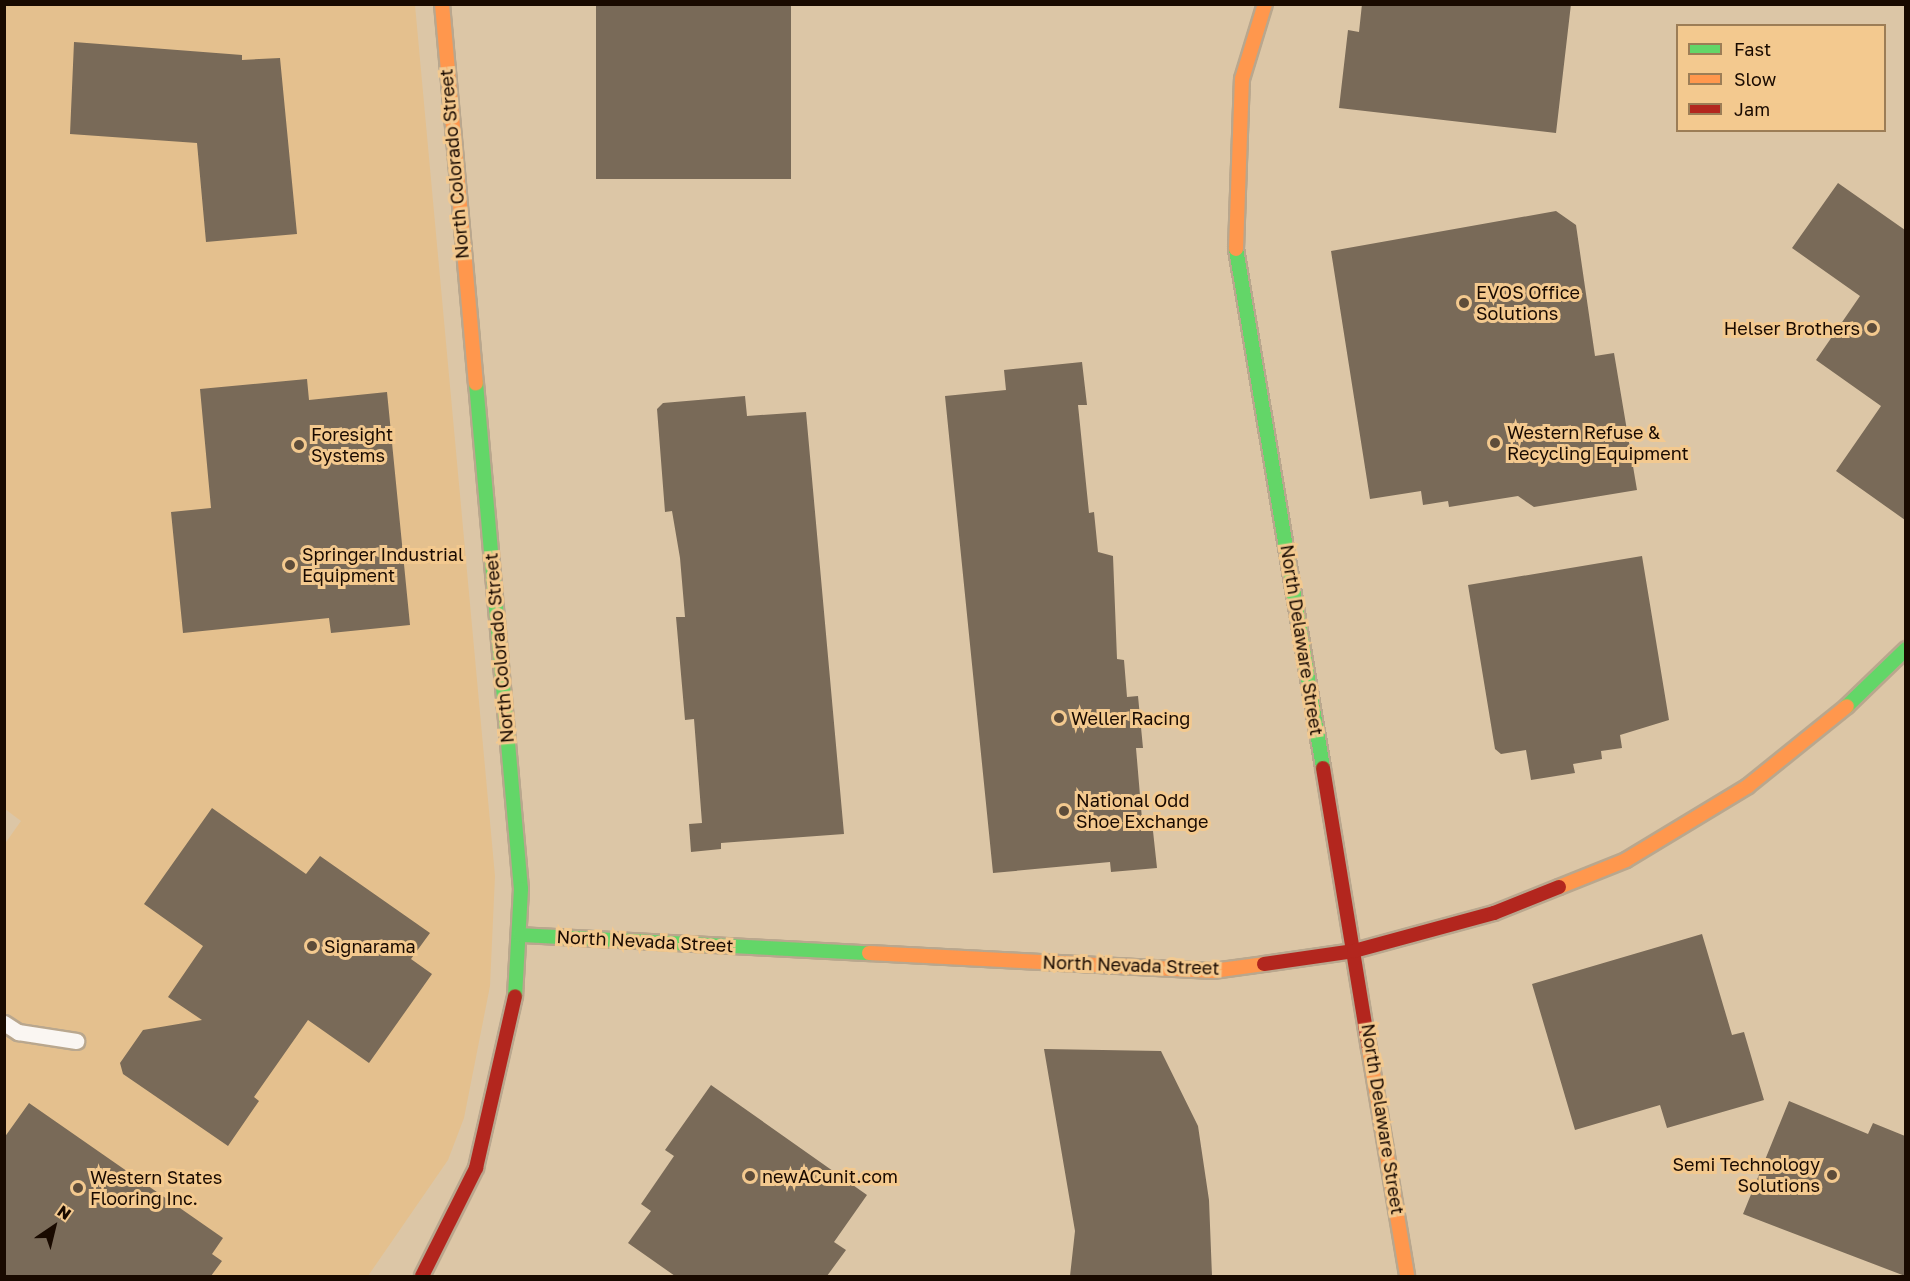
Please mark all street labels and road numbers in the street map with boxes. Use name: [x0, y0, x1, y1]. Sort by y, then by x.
street label: North Colorado Street: [435, 68, 473, 260]
street label: North Delaware Street: [1276, 543, 1328, 737]
street label: North Colorado Street: [480, 552, 518, 744]
street label: North Nevada Street: [556, 926, 734, 956]
street label: North Nevada Street: [1042, 951, 1220, 979]
street label: North Delaware Street: [1357, 1022, 1409, 1216]

